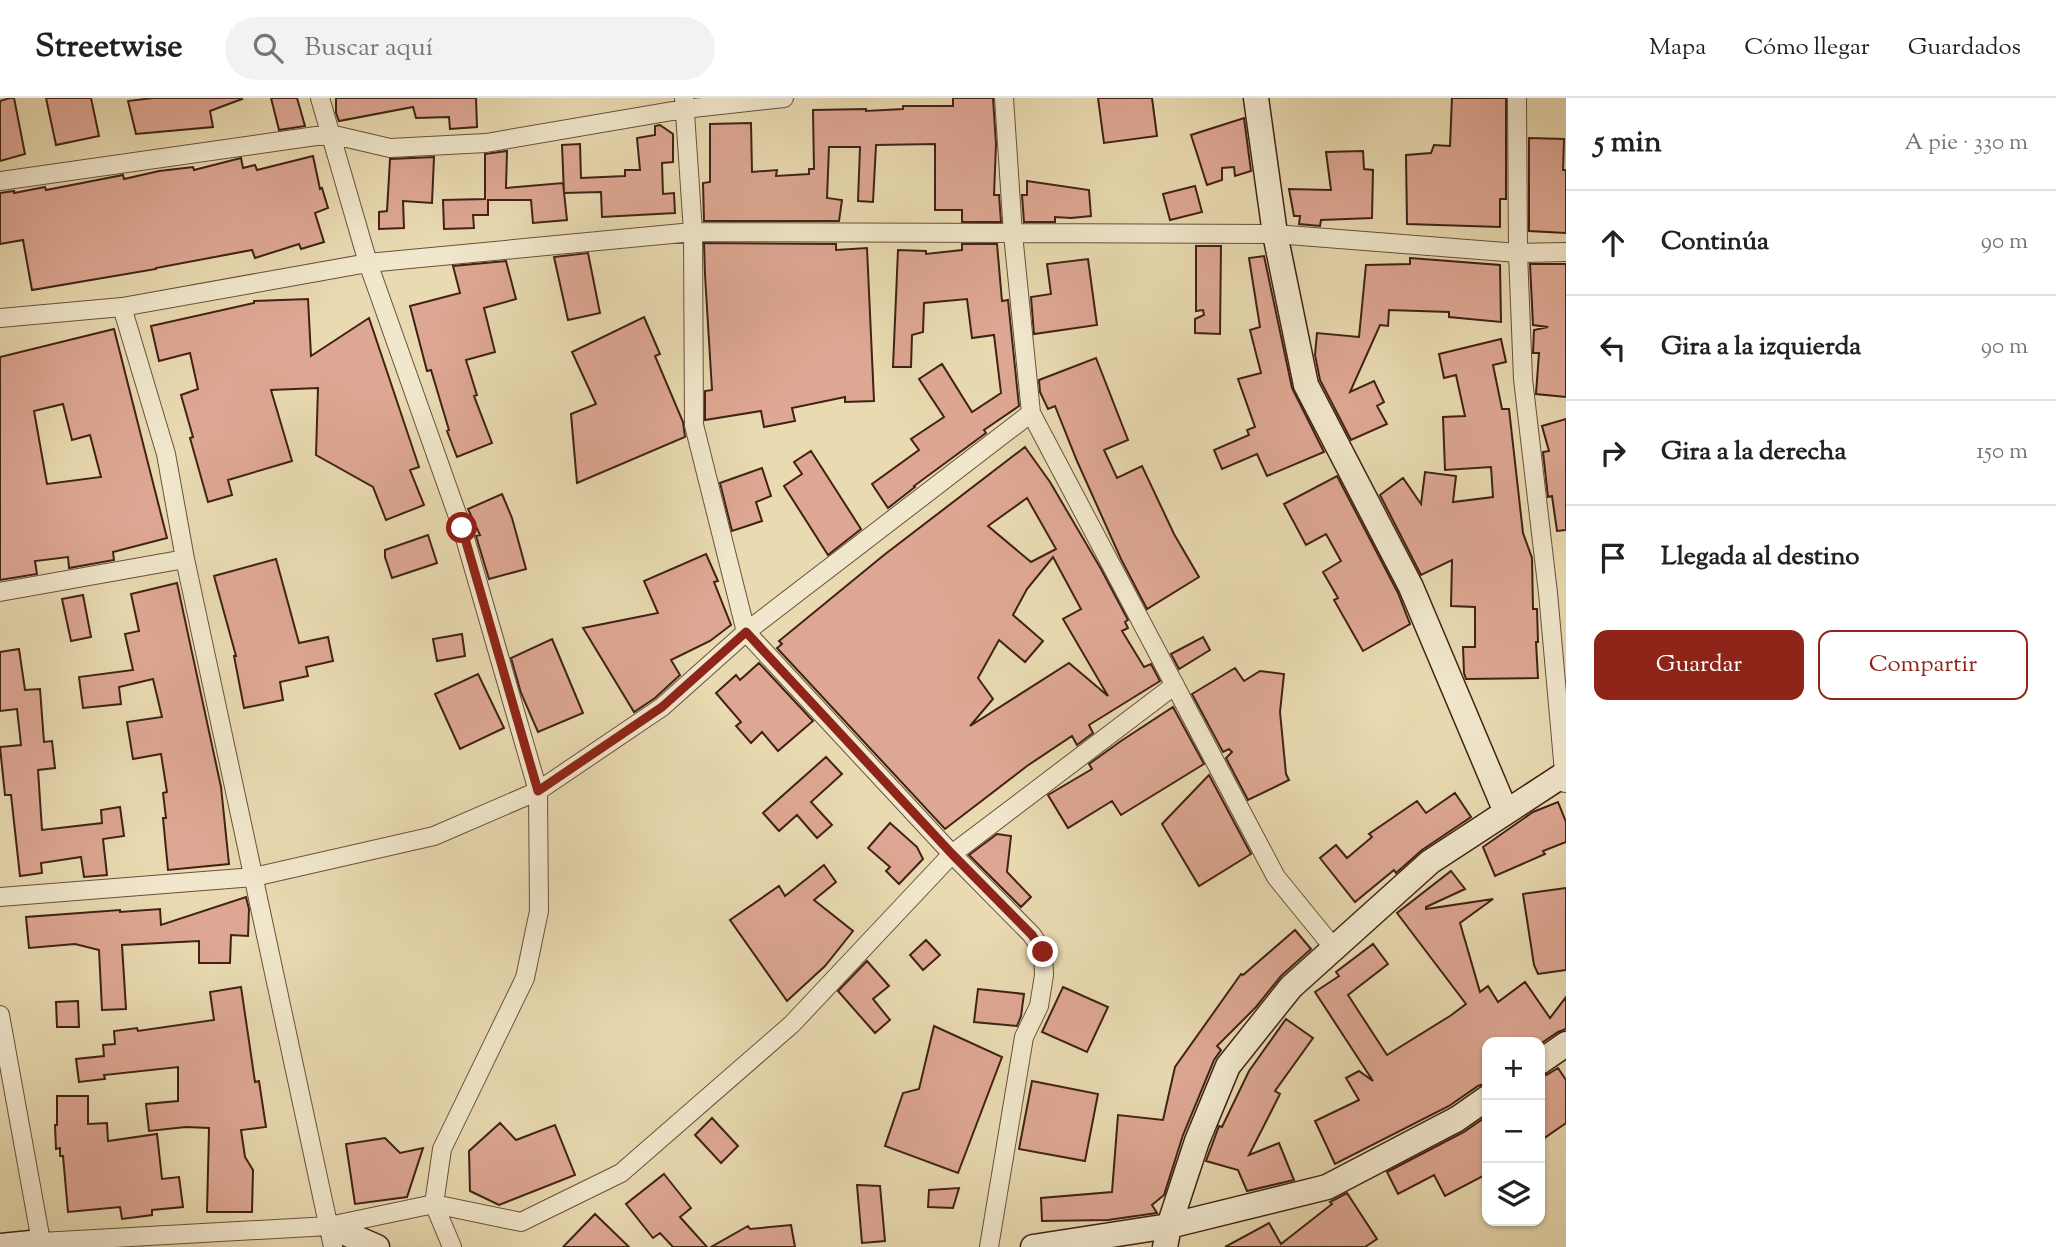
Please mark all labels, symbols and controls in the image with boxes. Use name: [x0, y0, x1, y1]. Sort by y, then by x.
search box: [225, 17, 715, 80]
text: Streetwise: [35, 24, 183, 72]
icon: search: [249, 29, 287, 67]
text: Buscar aquí: [305, 30, 433, 67]
text: Mapa: [1649, 31, 1706, 65]
text: Cómo llegar: [1744, 31, 1870, 65]
text: Guardados: [1908, 31, 2021, 65]
text: 5 min: [1594, 122, 1662, 165]
text: A pie · 330 m: [1904, 127, 2028, 160]
icon: ahead: [1594, 224, 1632, 262]
text: Continúa: [1661, 224, 1769, 261]
text: 90 m: [1981, 226, 2028, 259]
icon: left: [1594, 329, 1632, 367]
text: Gira a la izquierda: [1661, 329, 1861, 366]
text: 90 m: [1981, 331, 2028, 364]
icon: right: [1594, 434, 1632, 472]
text: Gira a la derecha: [1661, 434, 1846, 471]
text: 150 m: [1976, 436, 2028, 469]
route start: [446, 512, 477, 543]
icon: arrive: [1594, 539, 1632, 577]
text: Llegada al destino: [1661, 539, 1859, 576]
button: Guardar: [1594, 630, 1804, 700]
button: Compartir: [1818, 630, 2028, 700]
route end: [1027, 936, 1058, 967]
map controls: [1482, 1037, 1545, 1226]
button: +: [1482, 1037, 1545, 1100]
button: −: [1482, 1100, 1545, 1163]
button: layers: [1482, 1163, 1545, 1226]

